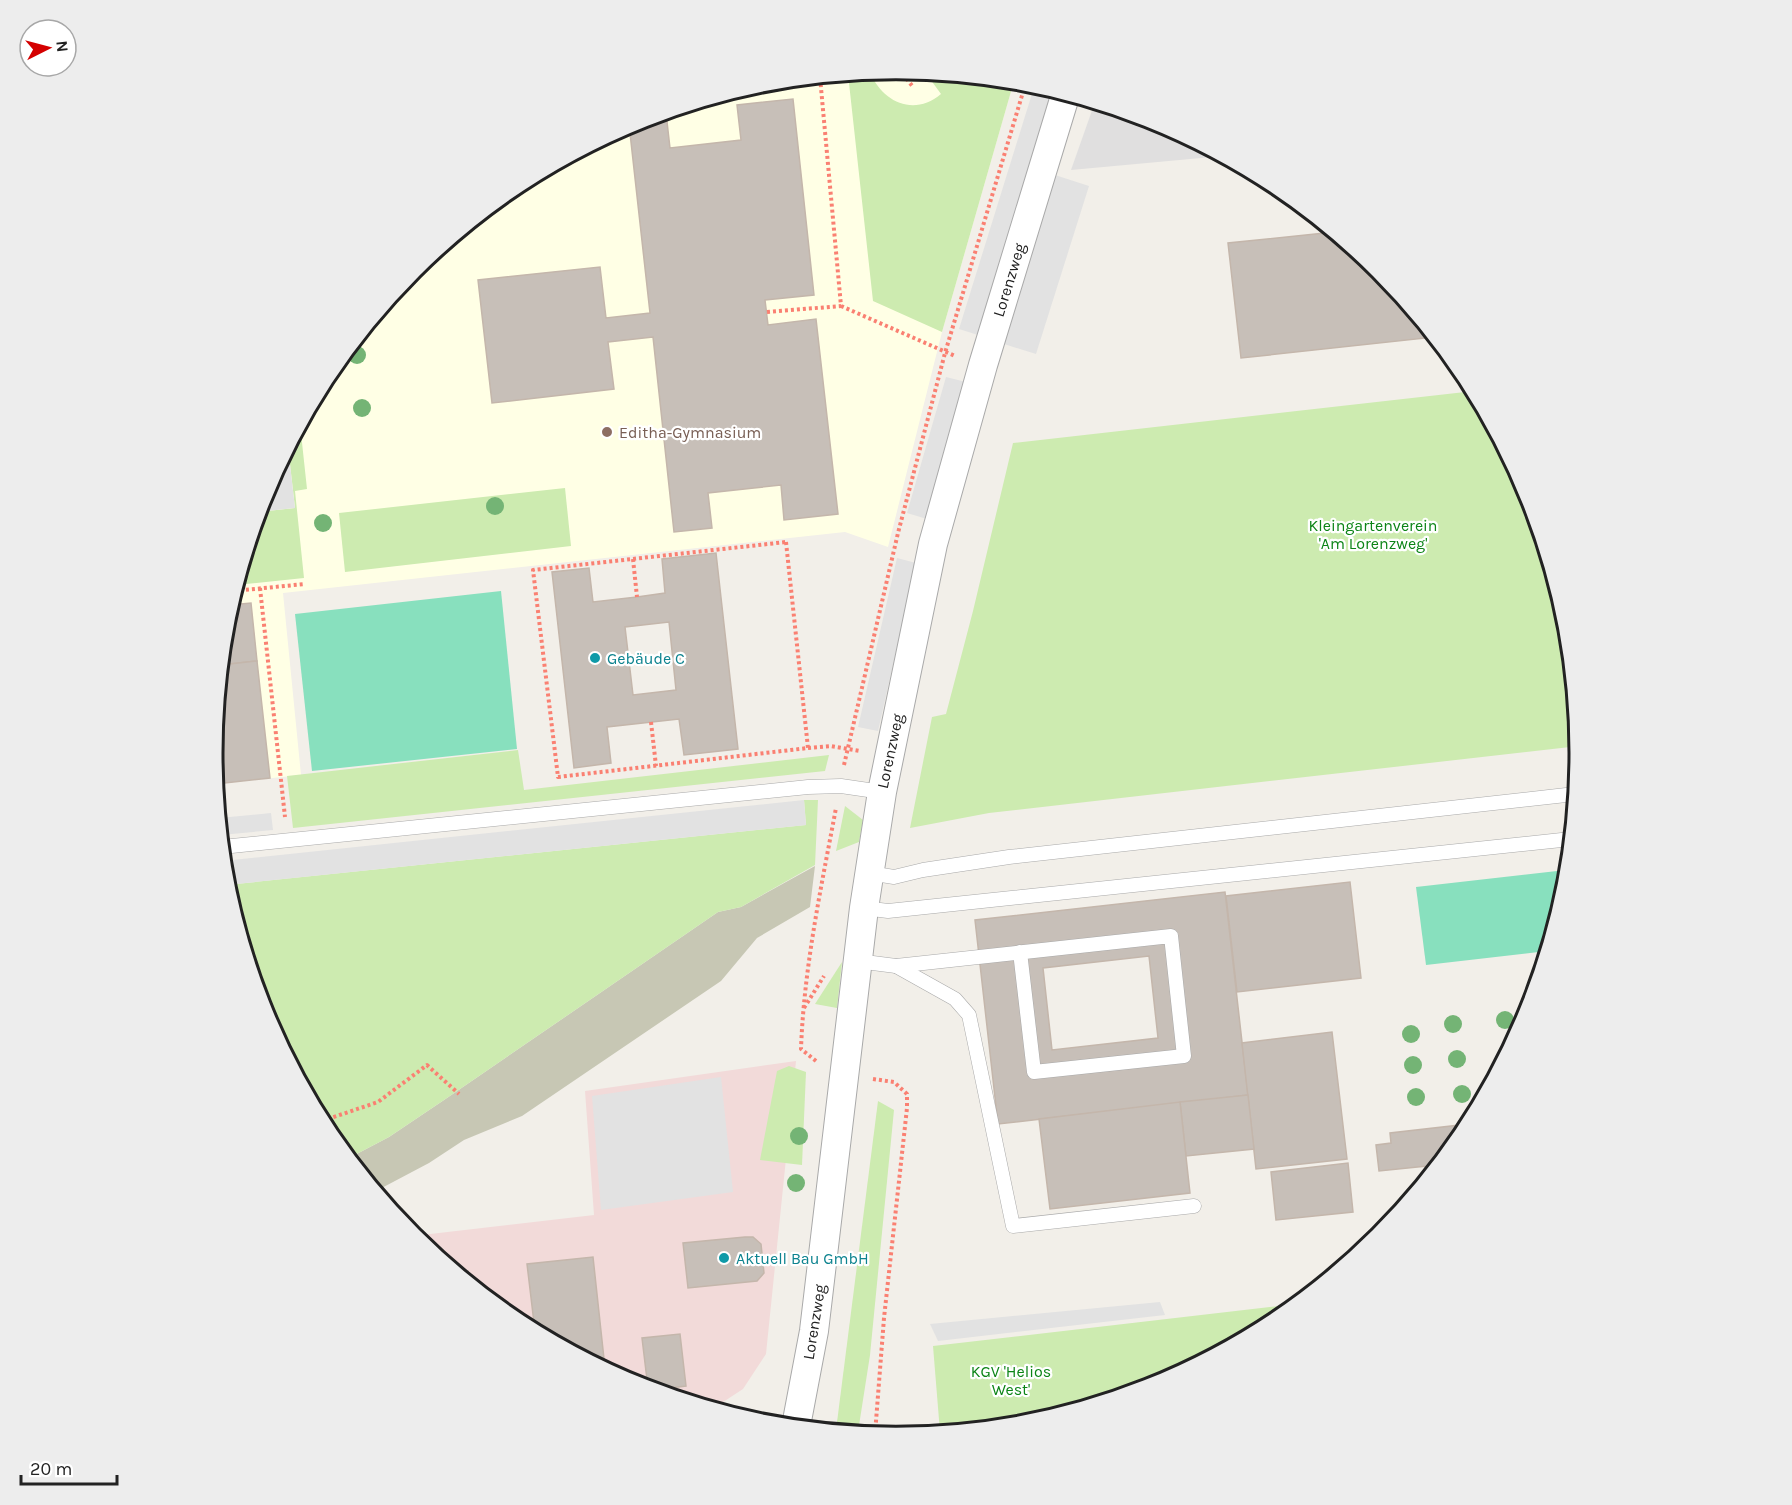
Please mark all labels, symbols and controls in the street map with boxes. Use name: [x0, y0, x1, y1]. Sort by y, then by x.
north arrow: [18, 18, 78, 78]
text: N: [52, 40, 72, 53]
street label: Lorenzweg: [989, 241, 1029, 319]
place label: Editha-Gymnasium: [619, 423, 761, 442]
marker: Editha-Gymnasium: [600, 425, 614, 439]
park label: Kleingartenverein 'Am Lorenzweg': [1308, 516, 1438, 553]
place label: Gebäude C: [607, 649, 685, 668]
marker: Gebäude C: [588, 651, 602, 665]
street label: Lorenzweg: [873, 712, 907, 790]
place label: Aktuell Bau GmbH: [736, 1249, 869, 1268]
marker: Aktuell Bau GmbH: [717, 1251, 731, 1265]
street label: Lorenzweg: [799, 1283, 829, 1361]
park label: KGV 'Helios West': [971, 1362, 1051, 1399]
scale bar: [21, 1448, 117, 1486]
text: 20 m: [30, 1458, 72, 1480]

